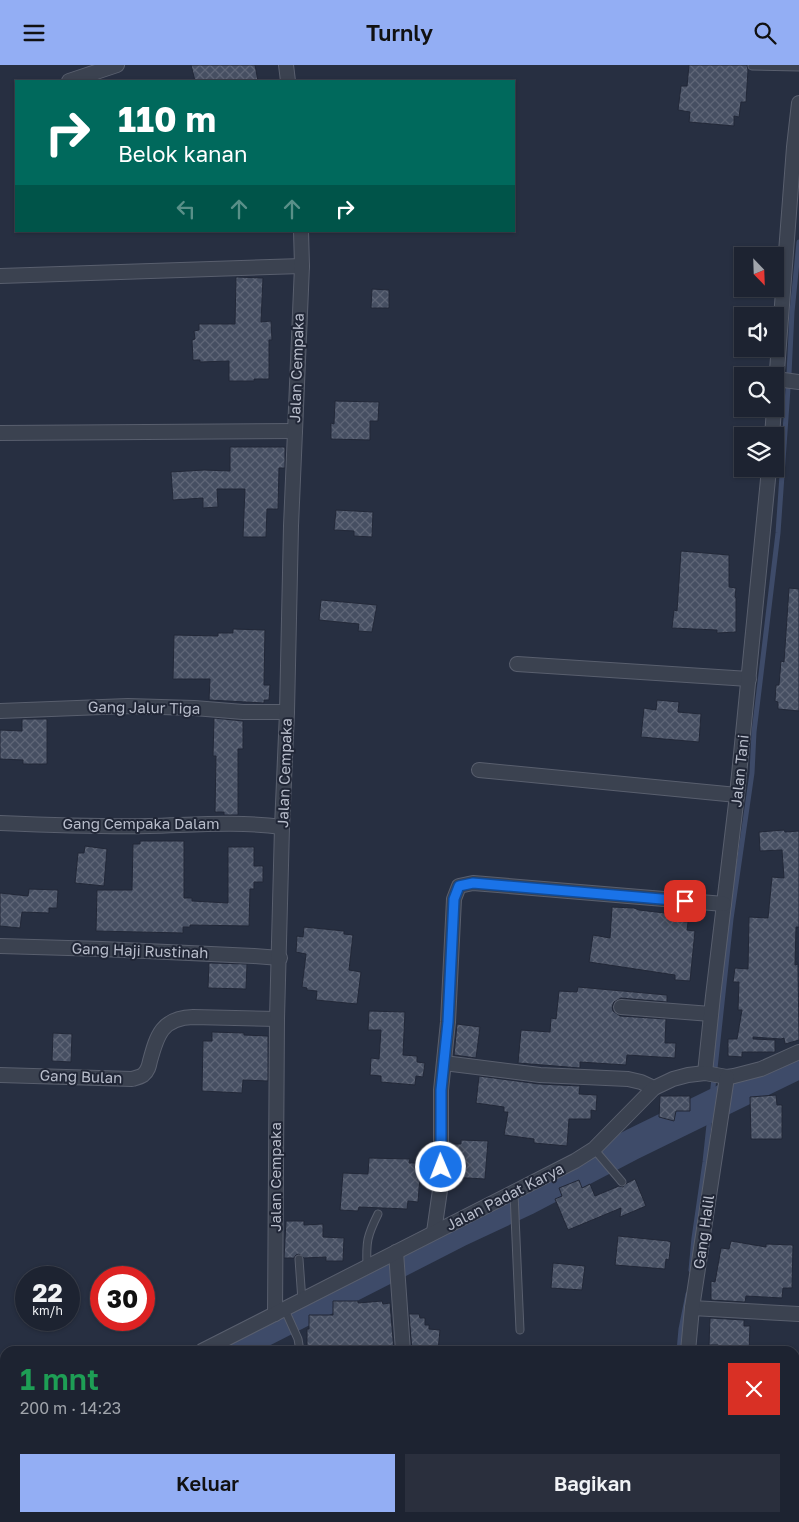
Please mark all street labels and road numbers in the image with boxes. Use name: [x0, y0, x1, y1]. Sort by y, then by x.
street label: Jalan Cempaka: [285, 313, 307, 423]
street label: Gang Jalur Tiga: [88, 697, 200, 717]
street label: Jalan Cempaka: [273, 718, 295, 828]
street label: Jalan Tani: [726, 734, 752, 808]
street label: Gang Cempaka Dalam: [62, 814, 220, 832]
street label: Gang Haji Rustinah: [71, 939, 209, 961]
street label: Gang Bulan: [39, 1066, 123, 1086]
street label: Jalan Cempaka: [266, 1122, 284, 1232]
street label: Jalan Padat Karya: [443, 1159, 567, 1234]
street label: Gang Halil: [689, 1193, 717, 1270]

